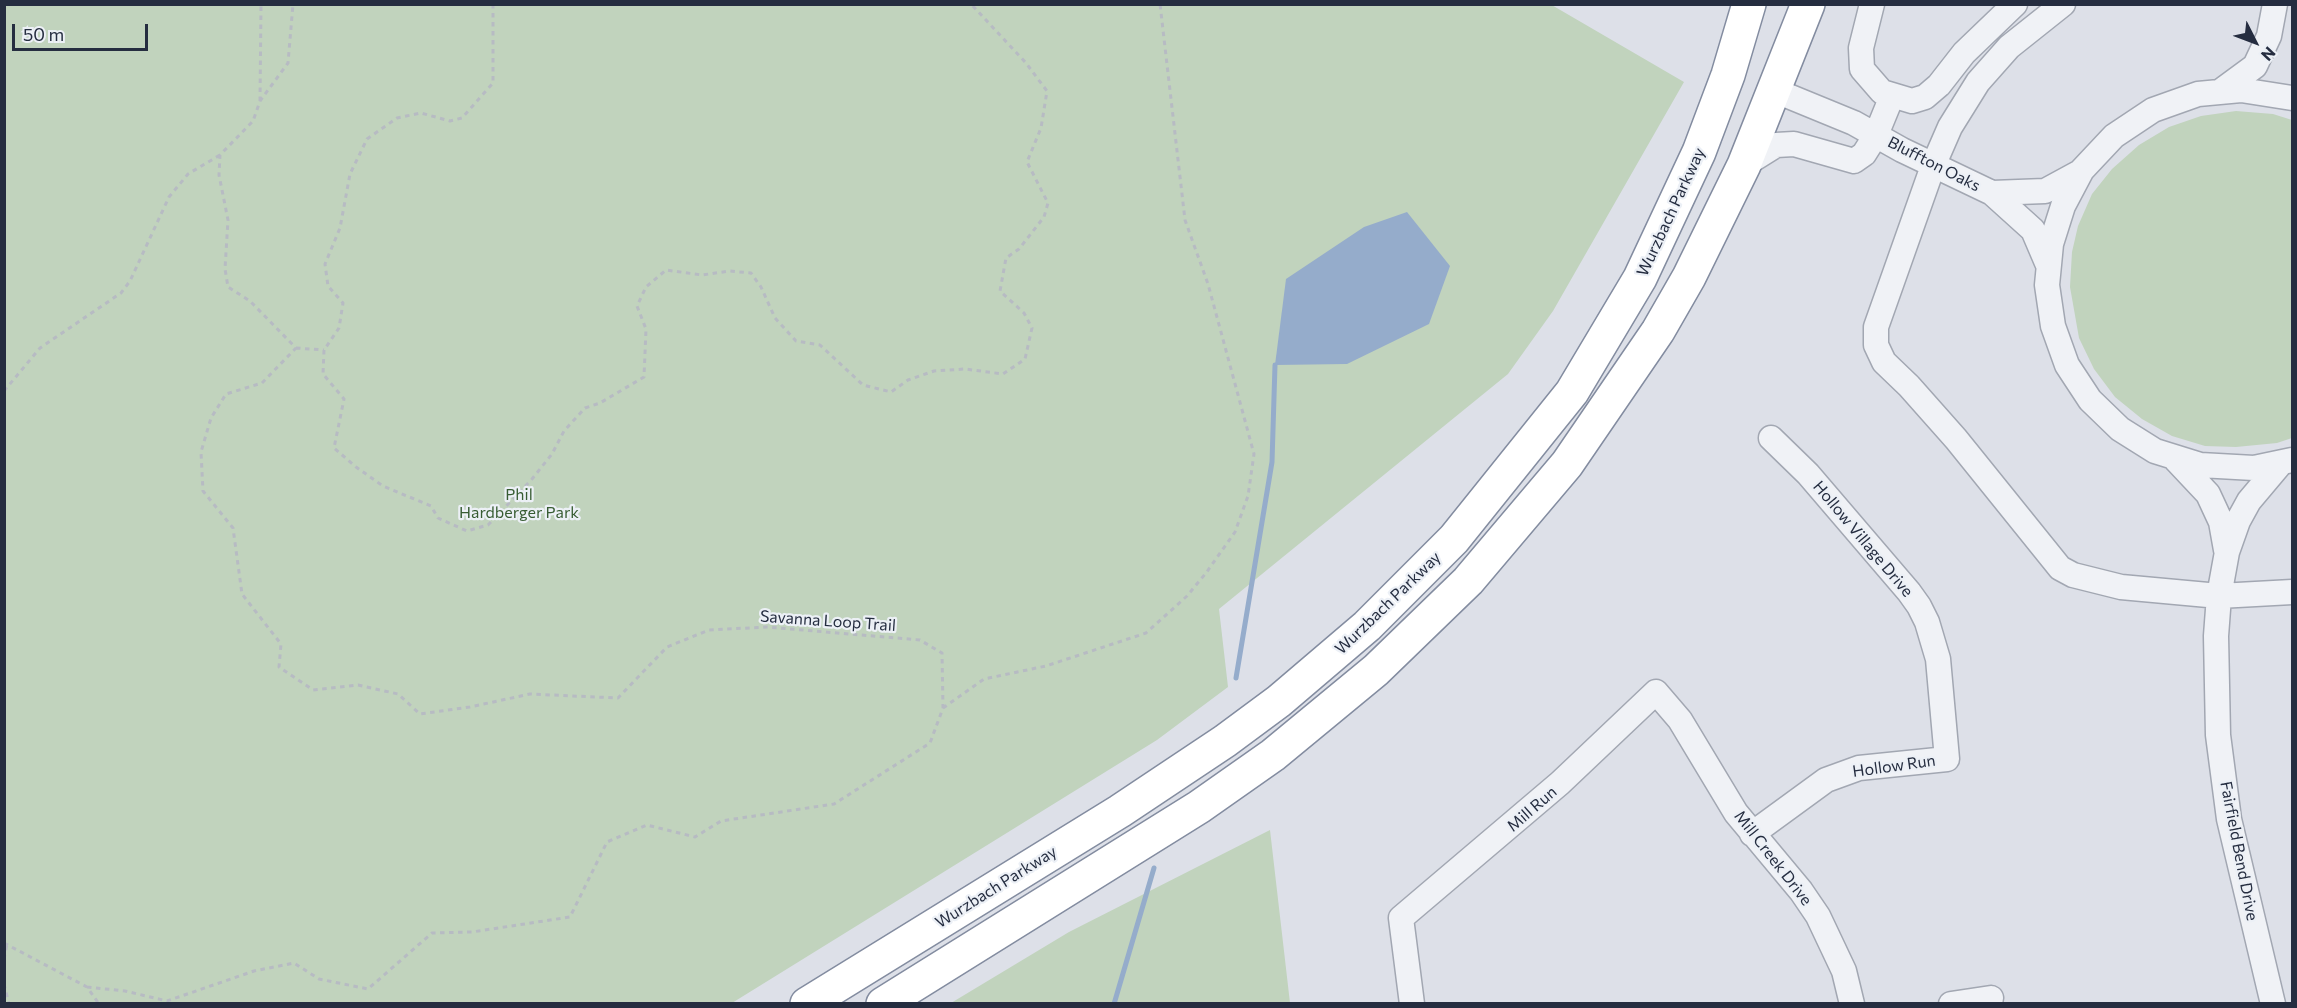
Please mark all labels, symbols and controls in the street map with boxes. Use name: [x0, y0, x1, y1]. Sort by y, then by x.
scale bar: [15, 12, 152, 50]
north arrow: [2225, 12, 2285, 72]
text: 50 m: [23, 23, 64, 45]
text: N: [2258, 44, 2280, 65]
street label: Bluffton Oaks: [1885, 132, 1983, 196]
street label: Wurzbach Parkway: [1633, 145, 1709, 279]
street label: Hollow Village Drive: [1809, 477, 1917, 601]
park label: Phil Hardberger Park: [459, 485, 579, 523]
street label: Wurzbach Parkway: [1331, 548, 1445, 658]
street label: Savanna Loop Trail: [759, 607, 897, 635]
street label: Hollow Run: [1851, 751, 1937, 781]
street label: Fairfield Bend Drive: [2216, 780, 2262, 922]
street label: Mill Run: [1503, 782, 1561, 836]
street label: Mill Creek Drive: [1730, 807, 1816, 909]
street label: Wurzbach Parkway: [932, 842, 1060, 932]

